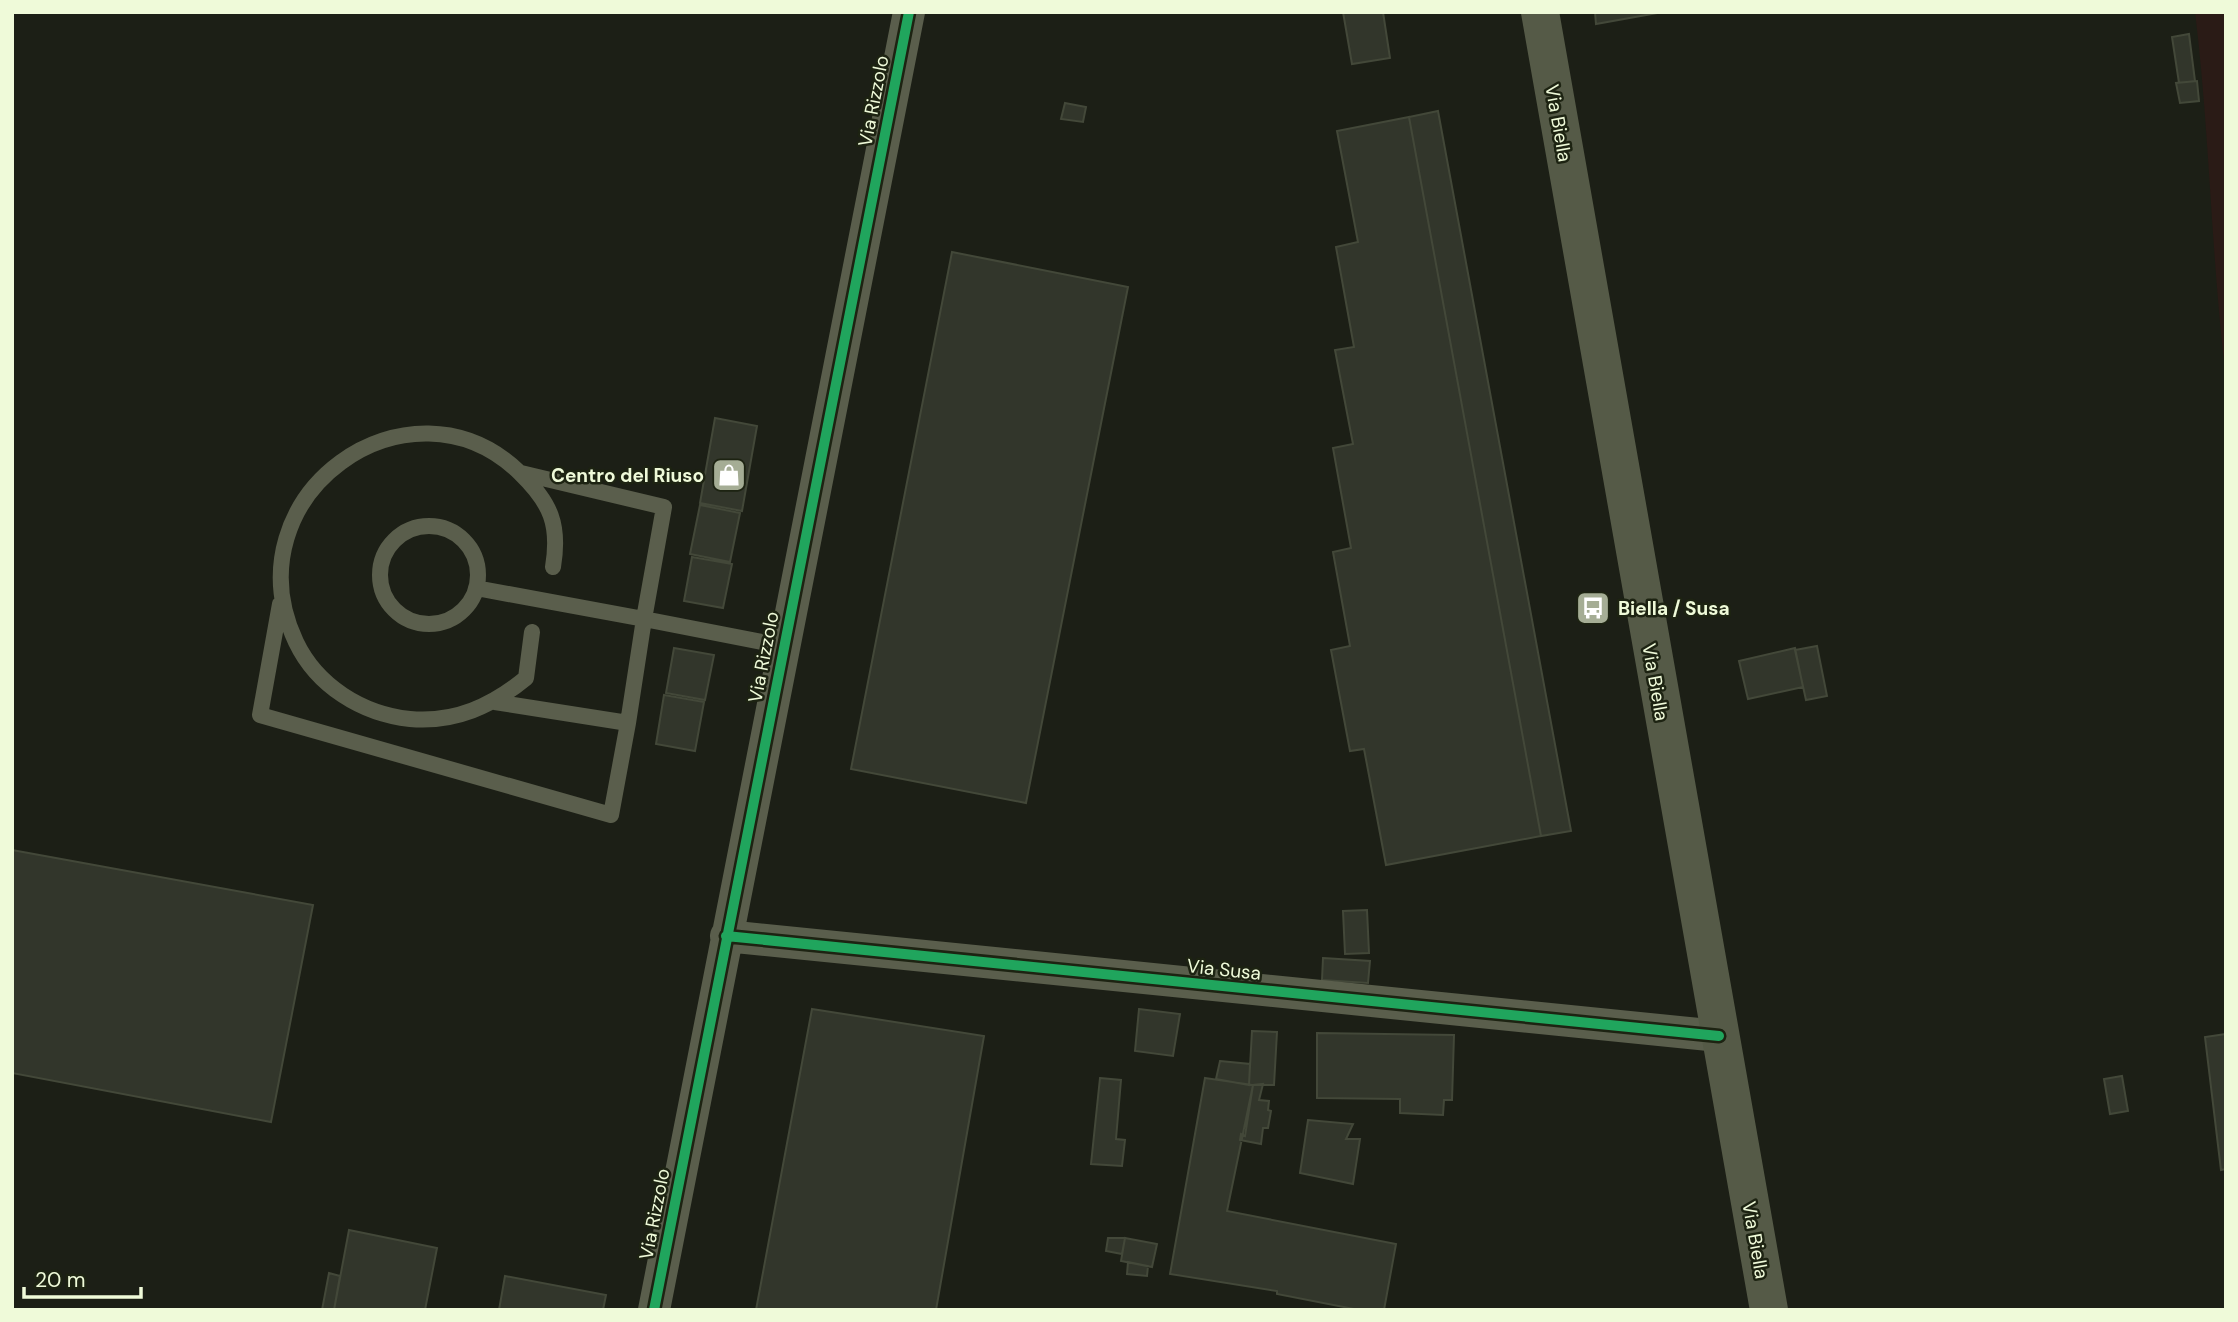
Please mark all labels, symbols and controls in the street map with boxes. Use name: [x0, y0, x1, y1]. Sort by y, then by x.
street label: Via Rizzolo: [852, 53, 895, 149]
street label: Via Biella: [1539, 82, 1578, 164]
shop icon: Centro del Riuso: [710, 456, 748, 494]
place label: Centro del Riuso: [551, 463, 704, 488]
bus stop icon: Biella / Susa: [1574, 589, 1612, 627]
place label: Biella / Susa: [1618, 596, 1730, 621]
street label: Via Rizzolo: [742, 609, 785, 705]
street label: Via Biella: [1636, 641, 1675, 723]
street label: Via Susa: [1186, 953, 1262, 986]
street label: Via Rizzolo: [633, 1166, 676, 1262]
street label: Via Biella: [1736, 1199, 1775, 1281]
scale bar: [24, 1256, 142, 1300]
text: 20 m: [35, 1266, 86, 1294]

